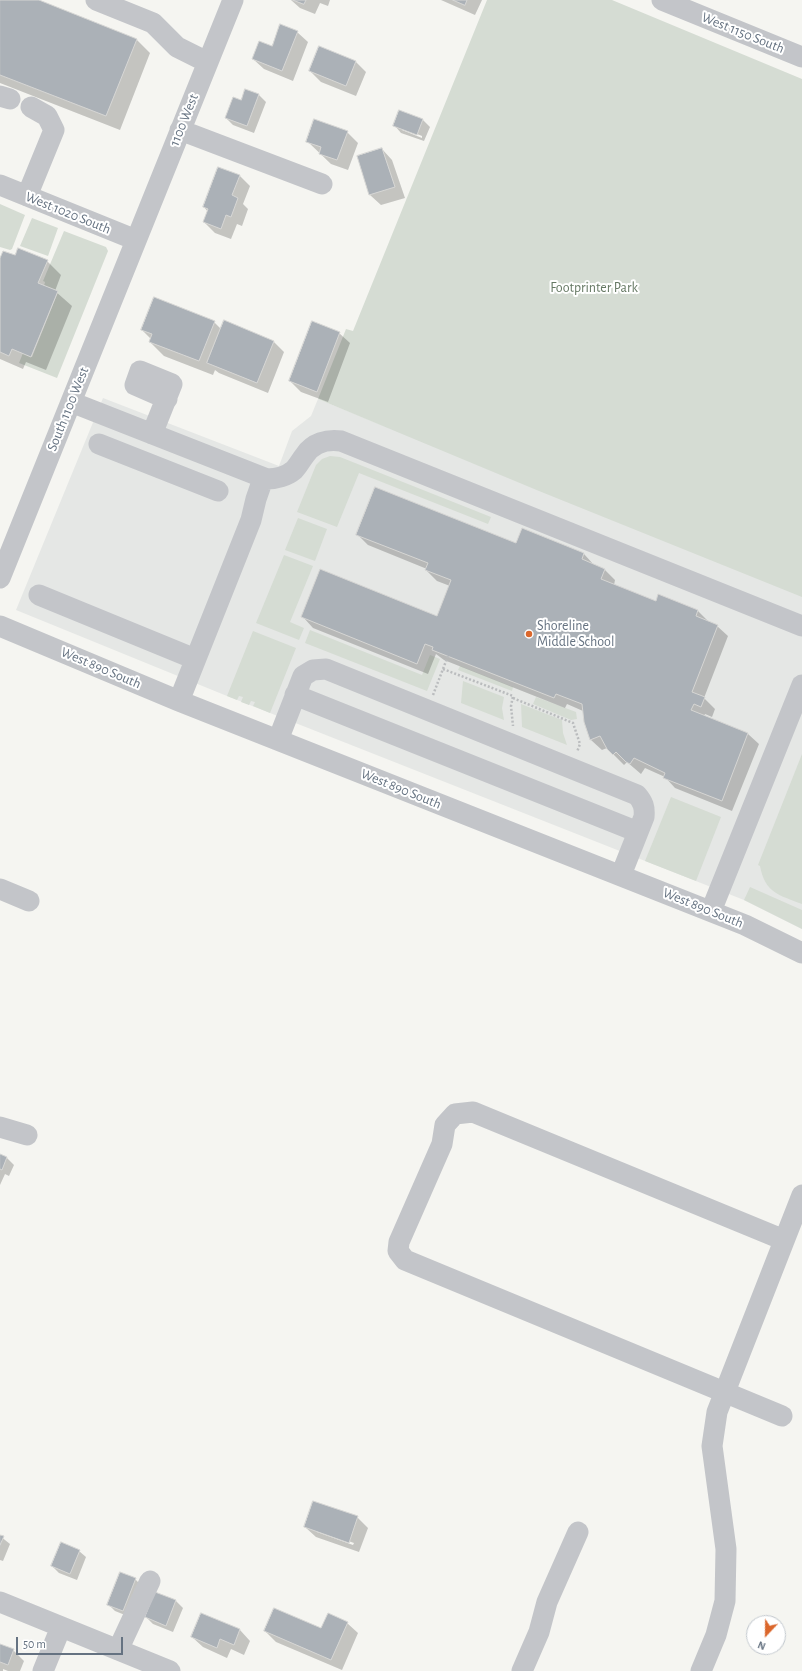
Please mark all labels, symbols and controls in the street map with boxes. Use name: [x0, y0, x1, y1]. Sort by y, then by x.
street label: West 1150 South: [699, 9, 787, 57]
street label: 1100 West: [166, 91, 202, 149]
street label: West 1020 South: [23, 188, 113, 238]
park label: Footprinter Park: [550, 280, 638, 296]
street label: South 1100 West: [44, 365, 92, 453]
place label: Shoreline Middle School: [537, 618, 614, 650]
marker: Shoreline Middle School: [524, 629, 534, 639]
street label: West 890 South: [58, 644, 144, 692]
street label: West 890 South: [358, 765, 444, 813]
street label: West 890 South: [660, 884, 746, 932]
north arrow: [746, 1615, 786, 1655]
scale bar: [18, 1629, 125, 1655]
text: 50 m: [23, 1638, 46, 1650]
text: N: [756, 1639, 767, 1652]

